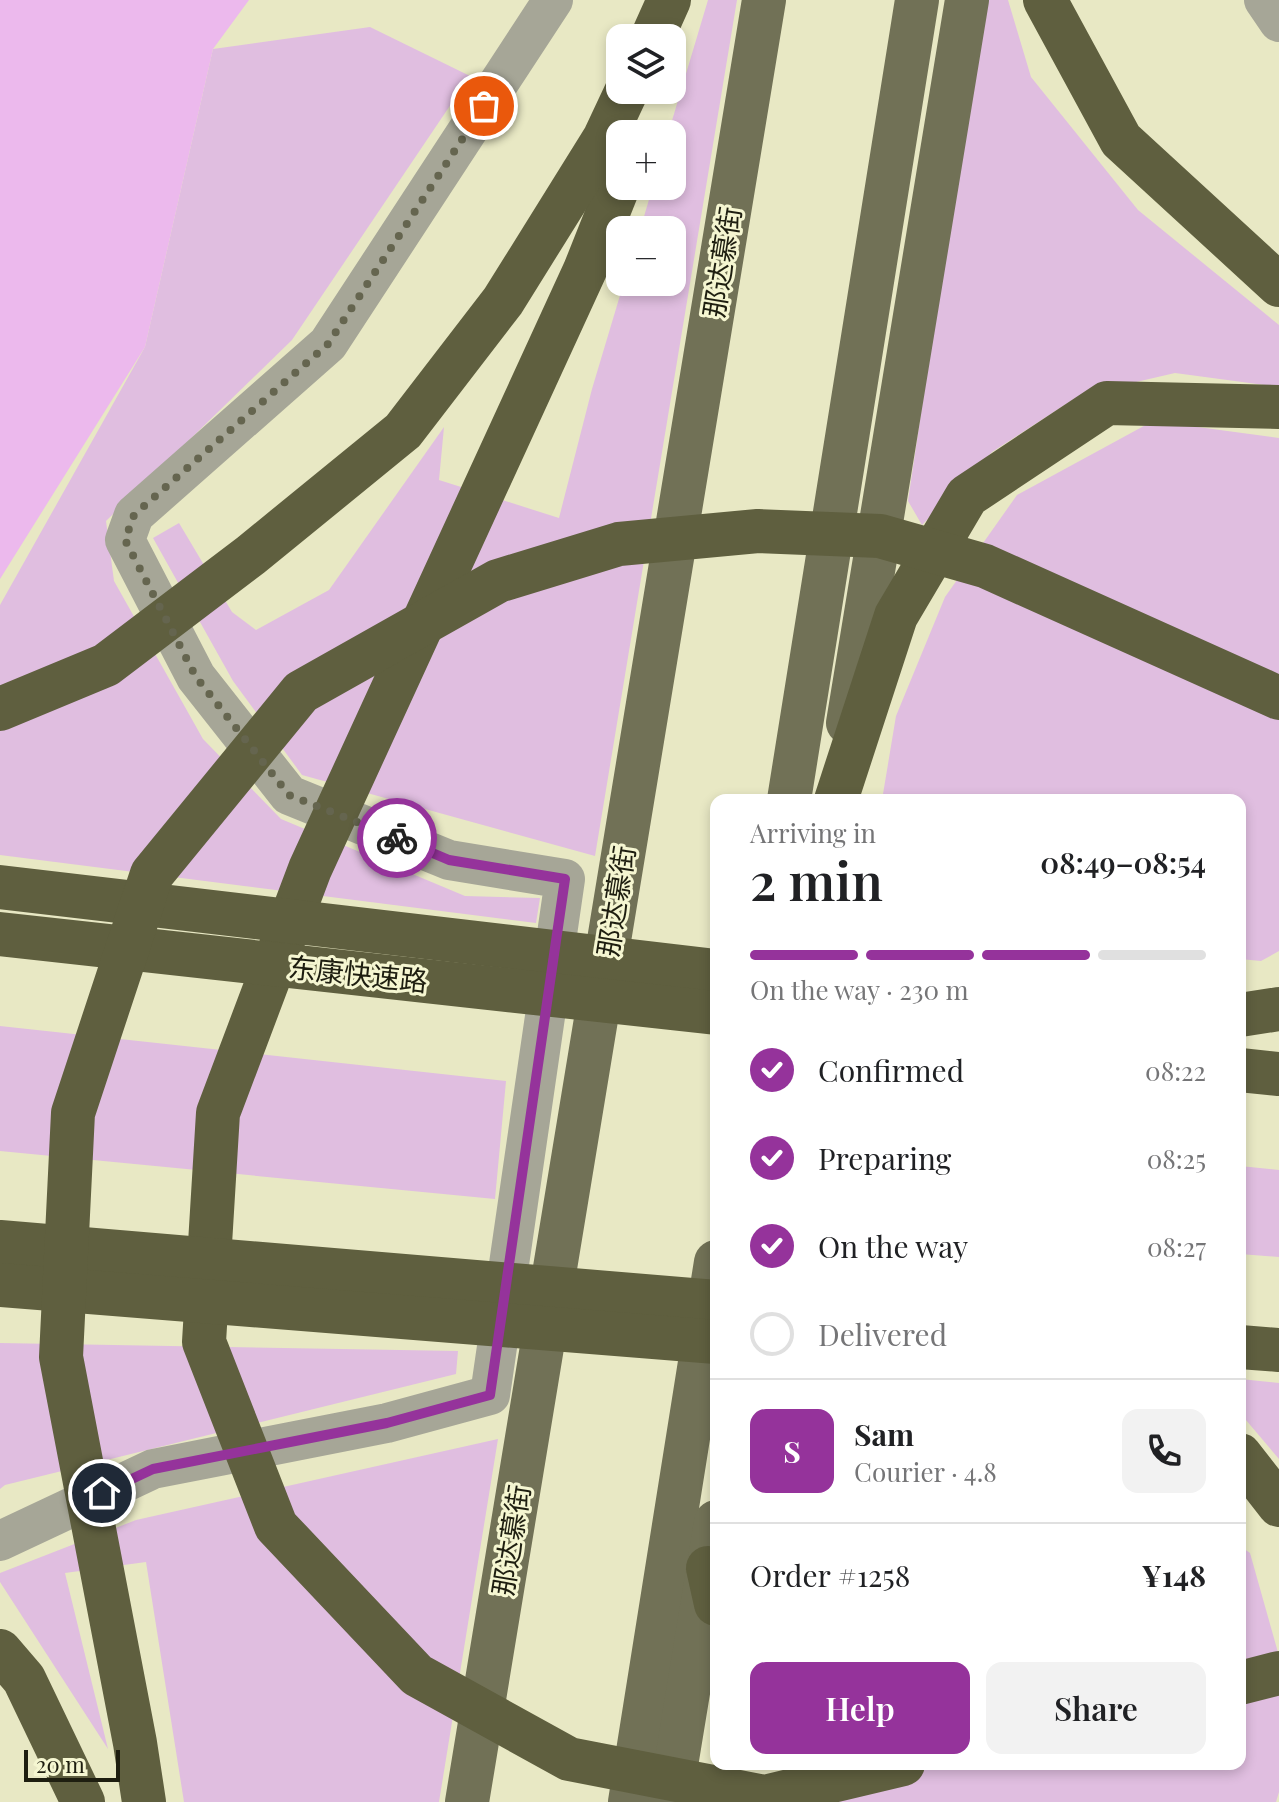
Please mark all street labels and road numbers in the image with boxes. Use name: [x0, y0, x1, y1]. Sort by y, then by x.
street label: 那达慕街: [694, 204, 748, 320]
street label: 那达慕街: [588, 843, 642, 959]
street label: 东康快速路: [286, 947, 430, 999]
street label: 那达慕街: [483, 1482, 537, 1598]

